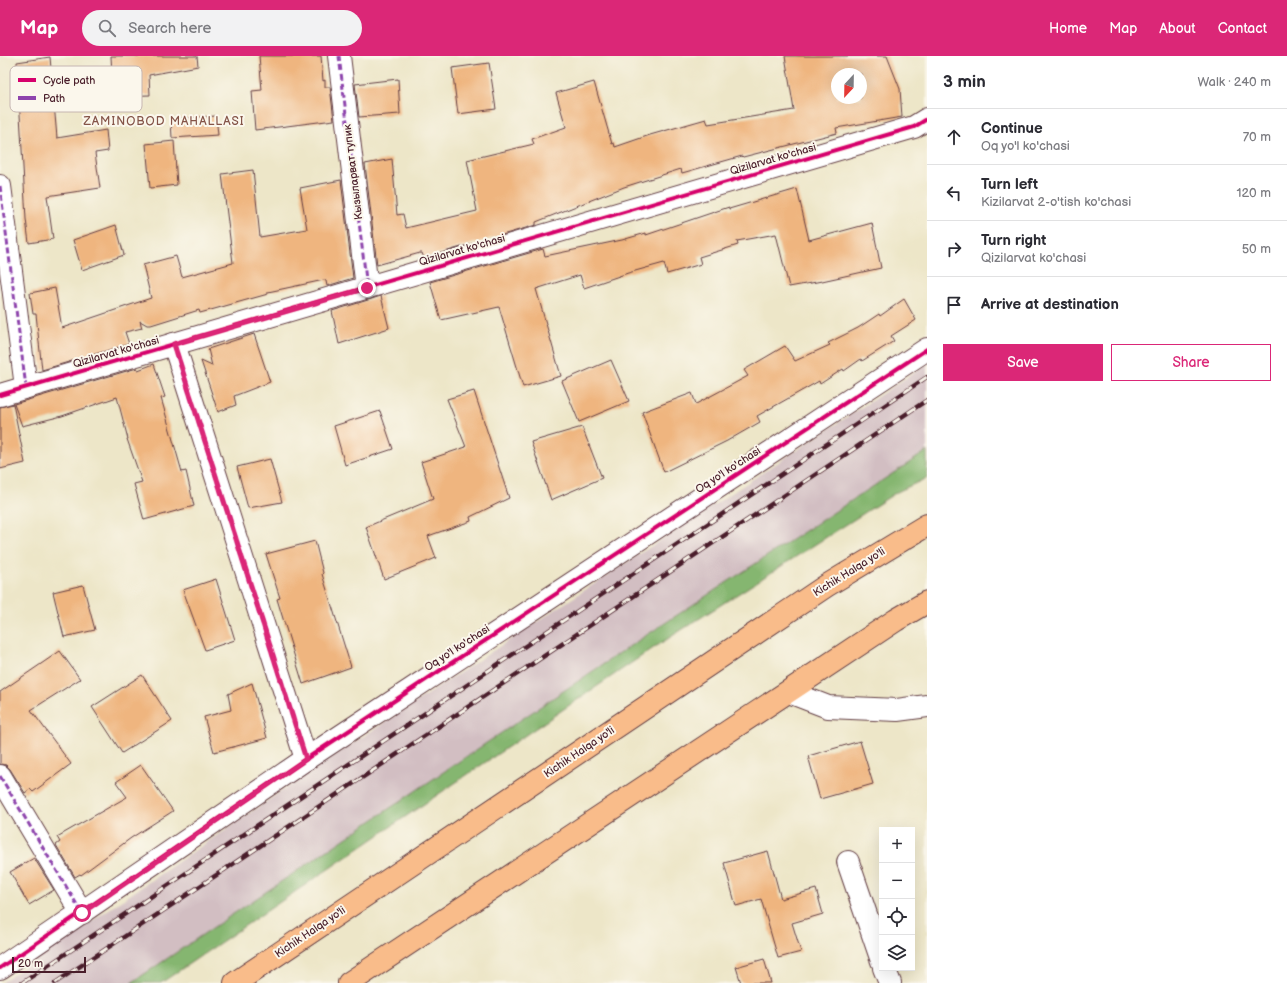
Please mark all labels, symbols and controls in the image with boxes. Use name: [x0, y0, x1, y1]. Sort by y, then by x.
search box: [82, 10, 362, 46]
text: Map: [20, 17, 58, 40]
icon: search: [96, 17, 118, 39]
text: Search here: [128, 19, 211, 38]
text: Home: [1049, 20, 1087, 37]
text: Map: [1109, 20, 1137, 37]
text: About: [1159, 20, 1196, 37]
text: Contact: [1218, 20, 1267, 37]
legend: [10, 66, 142, 112]
north arrow: [831, 68, 867, 104]
text: 3 min: [943, 72, 986, 92]
text: Cycle path: [43, 74, 95, 87]
text: Walk · 240 m: [1197, 74, 1271, 90]
text: Path: [43, 92, 65, 105]
district label: ZAMINOBOD MAHALLASI: [82, 114, 245, 129]
text: Continue: [981, 119, 1043, 138]
street label: Кызыларват тупик: [341, 123, 365, 220]
icon: ahead: [943, 126, 965, 148]
text: 70 m: [1243, 129, 1271, 145]
text: Oq yo'l ko'chasi: [981, 138, 1070, 154]
street label: Qizilarvat ko'chasi: [728, 140, 818, 178]
text: Turn left: [981, 175, 1038, 194]
icon: left: [943, 182, 965, 204]
text: 120 m: [1236, 185, 1271, 201]
text: Kizilarvat 2-o'tish ko'chasi: [981, 194, 1131, 210]
street label: Qizilarvat ko'chasi: [417, 231, 507, 269]
text: Turn right: [981, 231, 1046, 250]
icon: right: [943, 238, 965, 260]
text: 50 m: [1242, 241, 1271, 257]
text: Qizilarvat ko'chasi: [981, 250, 1086, 266]
route end: [358, 279, 376, 297]
icon: arrive: [943, 294, 965, 316]
text: Arrive at destination: [981, 295, 1119, 314]
street label: Qizilarvat ko'chasi: [71, 333, 161, 371]
button: Save: [943, 344, 1103, 381]
button: Share: [1111, 344, 1271, 381]
street label: Oq yo'l ko'chasi: [693, 444, 763, 496]
street label: Kichik Halqa yo'li: [811, 545, 887, 599]
street label: Oq yo'l ko'chasi: [422, 622, 492, 674]
street label: Kichik Halqa yo'li: [541, 724, 617, 780]
map controls: [879, 827, 915, 971]
button: +: [879, 827, 915, 863]
button: −: [879, 863, 915, 899]
button: locate: [879, 899, 915, 935]
route start: [73, 904, 91, 922]
street label: Kichik Halqa yo'li: [272, 904, 348, 960]
button: layers: [879, 935, 915, 971]
scale bar: [12, 955, 86, 974]
text: 20 m: [18, 957, 43, 970]

